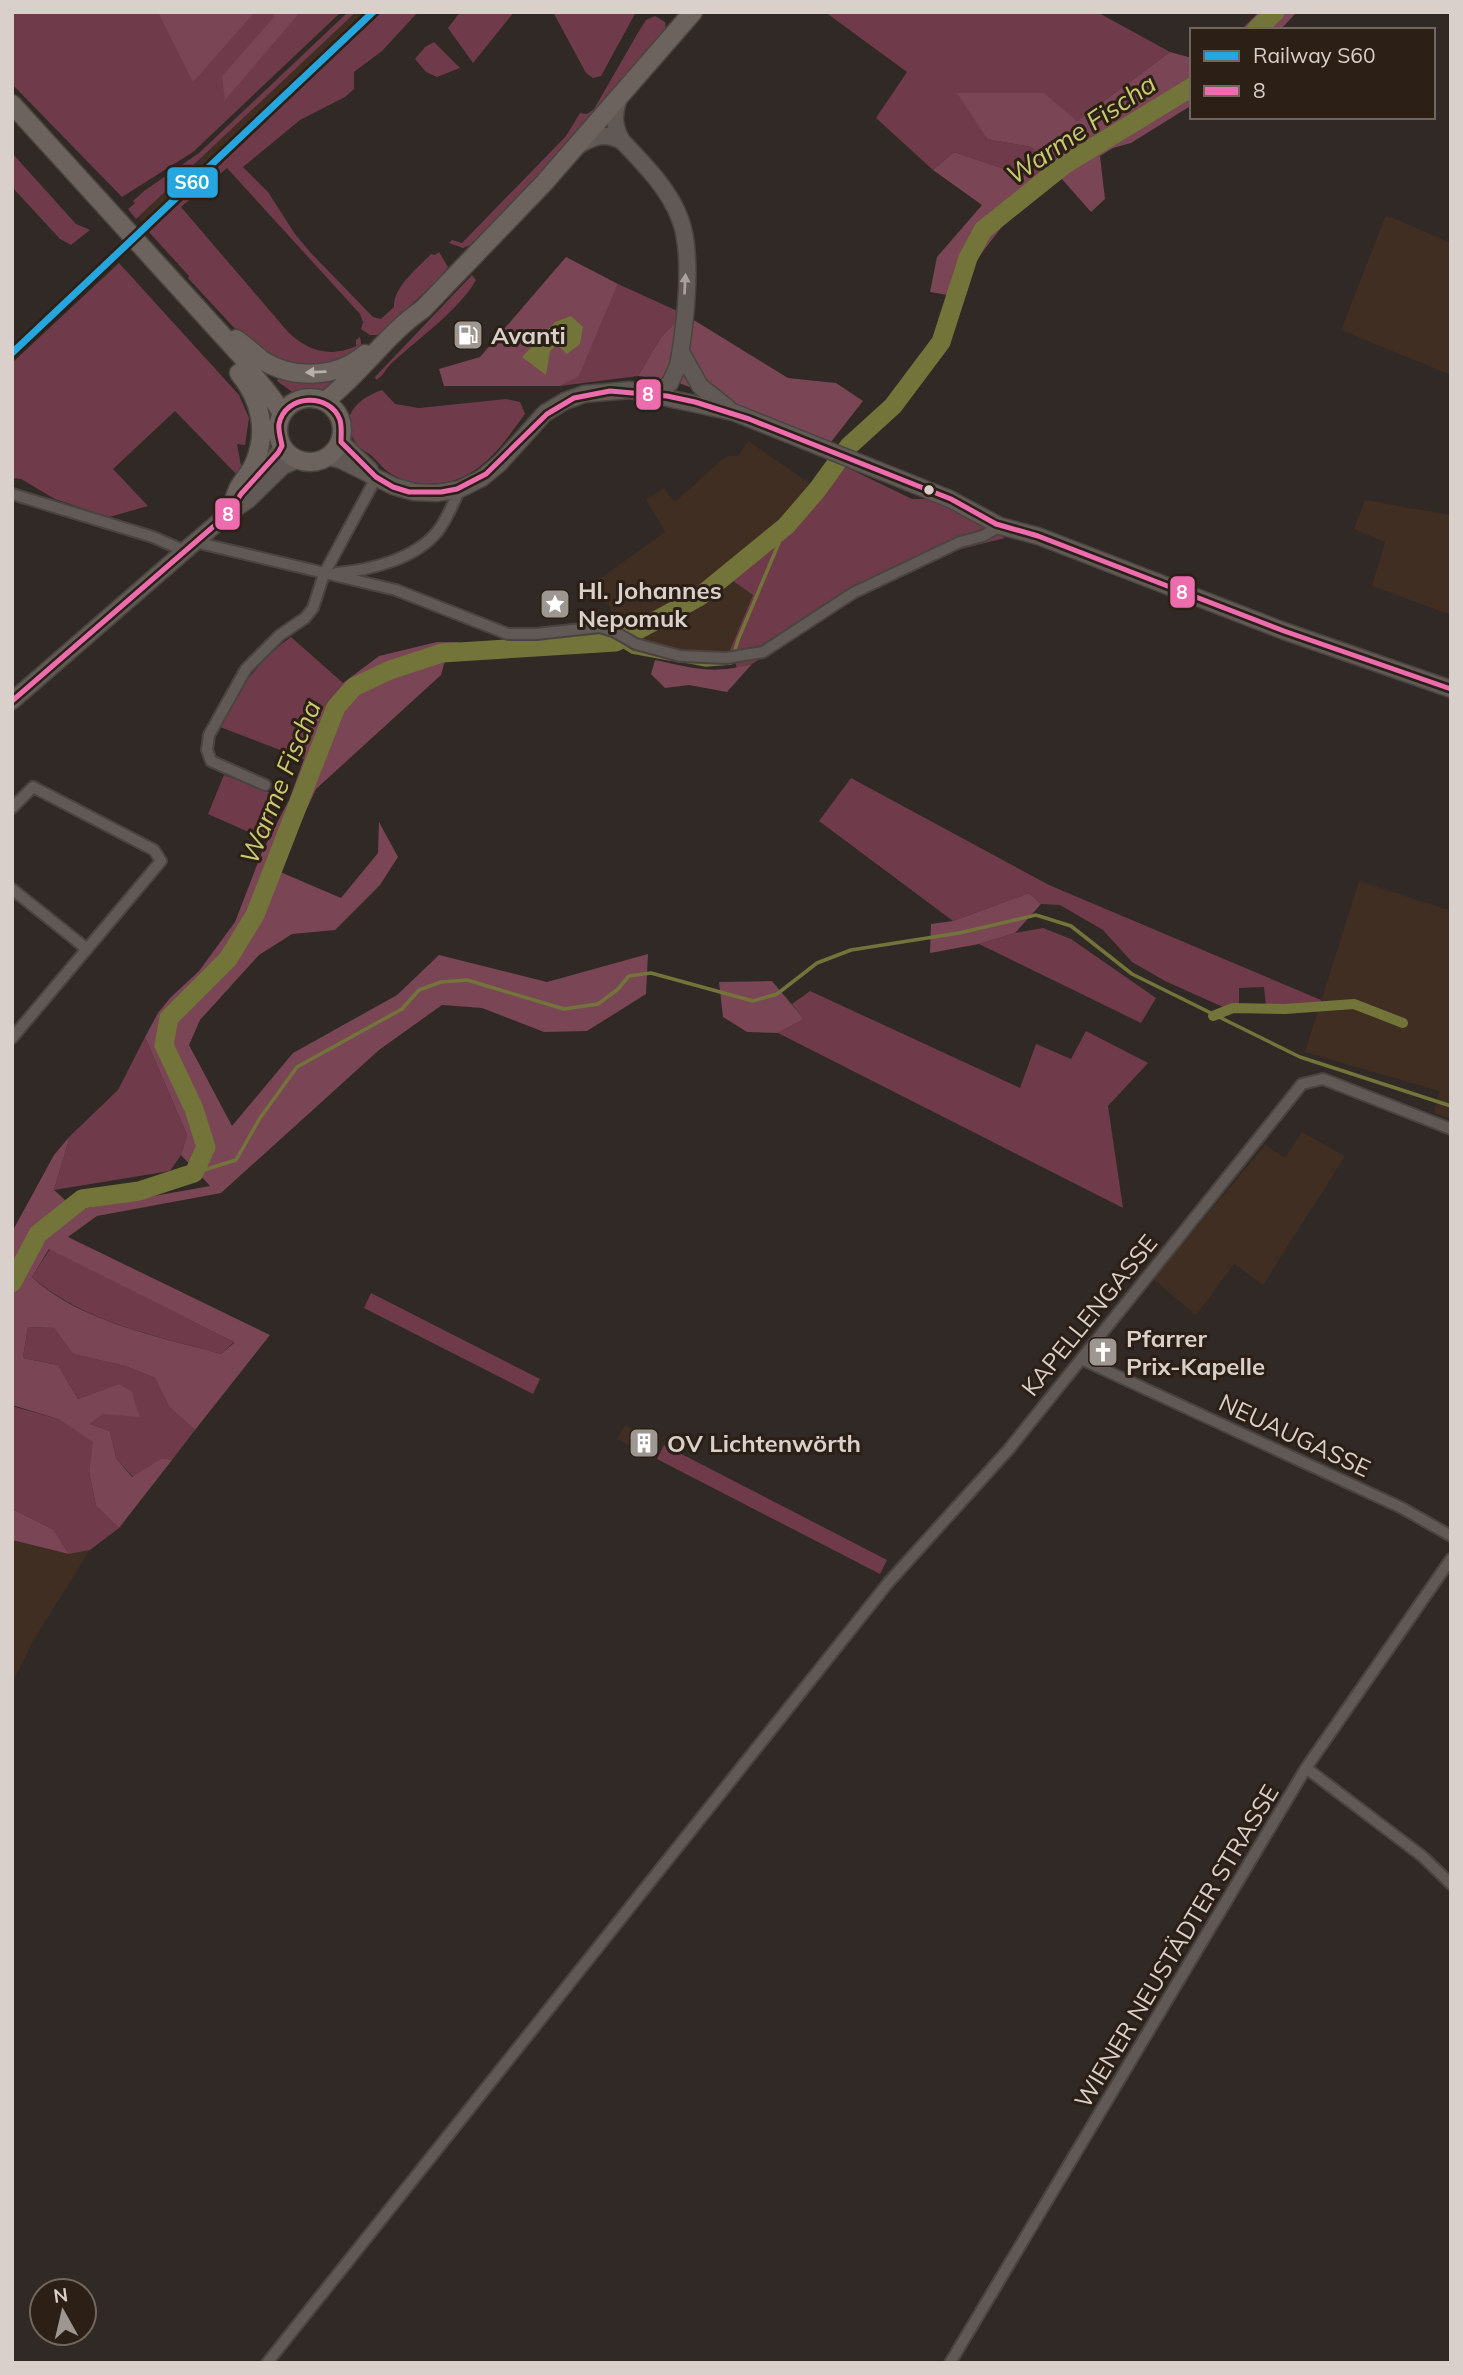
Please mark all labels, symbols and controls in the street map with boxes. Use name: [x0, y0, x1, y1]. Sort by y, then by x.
legend: [1190, 28, 1435, 119]
text: Railway S60: [1253, 42, 1376, 68]
water label: Warme Fischa: [1000, 67, 1162, 191]
text: 8: [1253, 77, 1266, 103]
line badge: S60: [166, 166, 219, 199]
text: S60: [174, 170, 210, 194]
one-way arrow: [680, 273, 691, 295]
fuel station icon: Avanti: [451, 318, 485, 352]
place label: Avanti: [491, 320, 566, 350]
one-way arrow: [304, 367, 326, 378]
line badge: 8: [635, 378, 662, 411]
text: 8: [642, 382, 654, 406]
unlabelled marker: [922, 483, 936, 497]
line badge: 8: [214, 497, 241, 531]
text: 8: [222, 502, 234, 526]
place label: Hl. Johannes Nepomuk: [578, 575, 722, 633]
line badge: 8: [1169, 575, 1196, 609]
text: 8: [1176, 580, 1188, 604]
place icon: Hl. Johannes Nepomuk: [538, 587, 572, 621]
water label: Warme Fischa: [232, 695, 328, 869]
street label: KAPELLENGASSE: [1015, 1228, 1163, 1402]
place label: Pfarrer Prix-Kapelle: [1126, 1323, 1265, 1381]
church icon: Pfarrer Prix-Kapelle: [1086, 1335, 1120, 1369]
street label: NEUAUGASSE: [1215, 1387, 1375, 1483]
building icon: OV Lichtenwörth: [627, 1426, 661, 1460]
place label: OV Lichtenwörth: [667, 1428, 861, 1458]
street label: WIENER NEUSTÄDTER STRASSE: [1067, 1779, 1285, 2113]
north arrow: [28, 2277, 98, 2347]
text: N: [52, 2282, 69, 2308]

